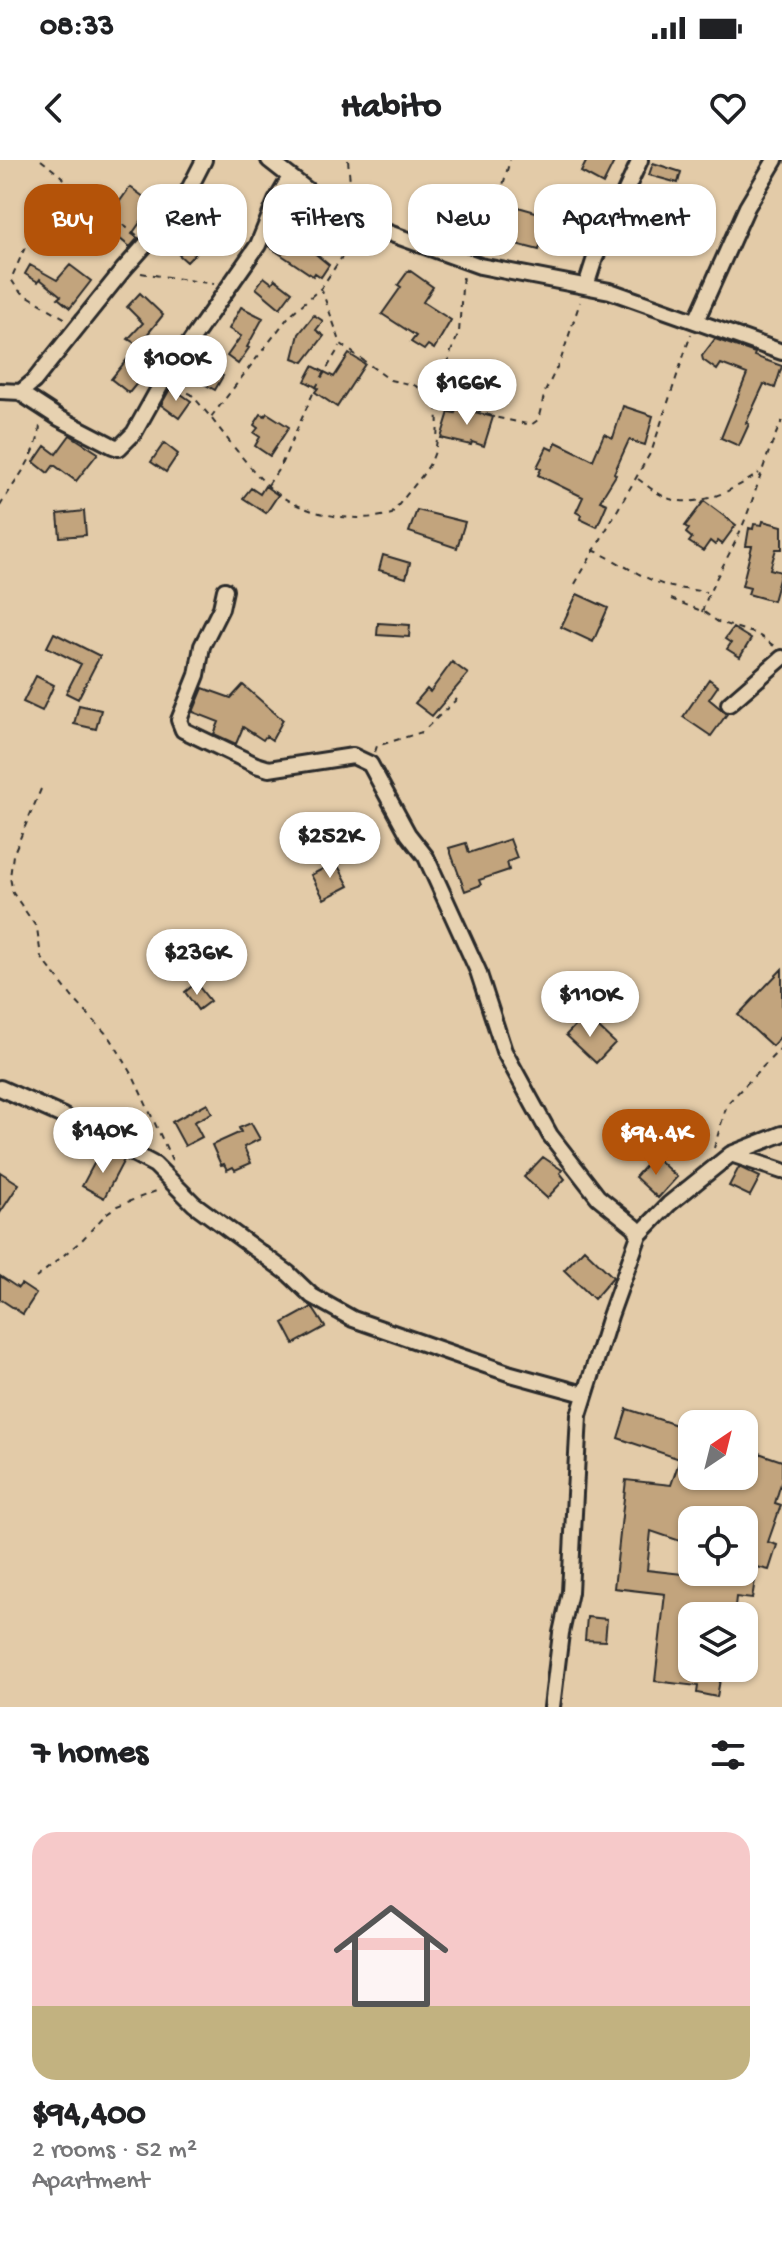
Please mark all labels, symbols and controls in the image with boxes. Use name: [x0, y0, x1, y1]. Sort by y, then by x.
text: 08:33: [40, 11, 114, 46]
icon: back: [32, 86, 76, 130]
icon: heart: [706, 86, 750, 130]
text: Habito: [341, 87, 441, 130]
chip: Buy: [24, 184, 121, 256]
chip: Rent: [137, 184, 247, 256]
chip: Filters: [263, 184, 392, 256]
chip: New: [408, 184, 518, 256]
chip: Apartment: [534, 184, 716, 256]
pin: $100K: [120, 335, 232, 403]
text: $100K: [143, 345, 209, 376]
pin: $166K: [411, 359, 523, 427]
text: $166K: [436, 369, 498, 400]
pin: $252K: [274, 812, 386, 880]
text: $252K: [297, 822, 363, 853]
pin: $236K: [141, 929, 253, 997]
text: $236K: [164, 939, 230, 970]
pin: $110K: [534, 971, 646, 1039]
text: $110K: [559, 981, 621, 1012]
pin: $140K: [47, 1107, 159, 1175]
pin: $94.4K: [591, 1109, 721, 1177]
text: $140K: [71, 1117, 135, 1148]
text: $94.4K: [620, 1119, 692, 1150]
north arrow: [678, 1410, 758, 1490]
map controls: [678, 1410, 758, 1682]
button: locate: [678, 1506, 758, 1586]
button: layers: [678, 1602, 758, 1682]
icon: filters: [706, 1733, 750, 1777]
text: 7 homes: [32, 1735, 148, 1775]
icon: home: [319, 1884, 463, 2028]
text: $94,400: [32, 2096, 146, 2136]
text: 2 rooms · 52 m²: [32, 2136, 197, 2167]
text: Apartment: [32, 2167, 149, 2198]

